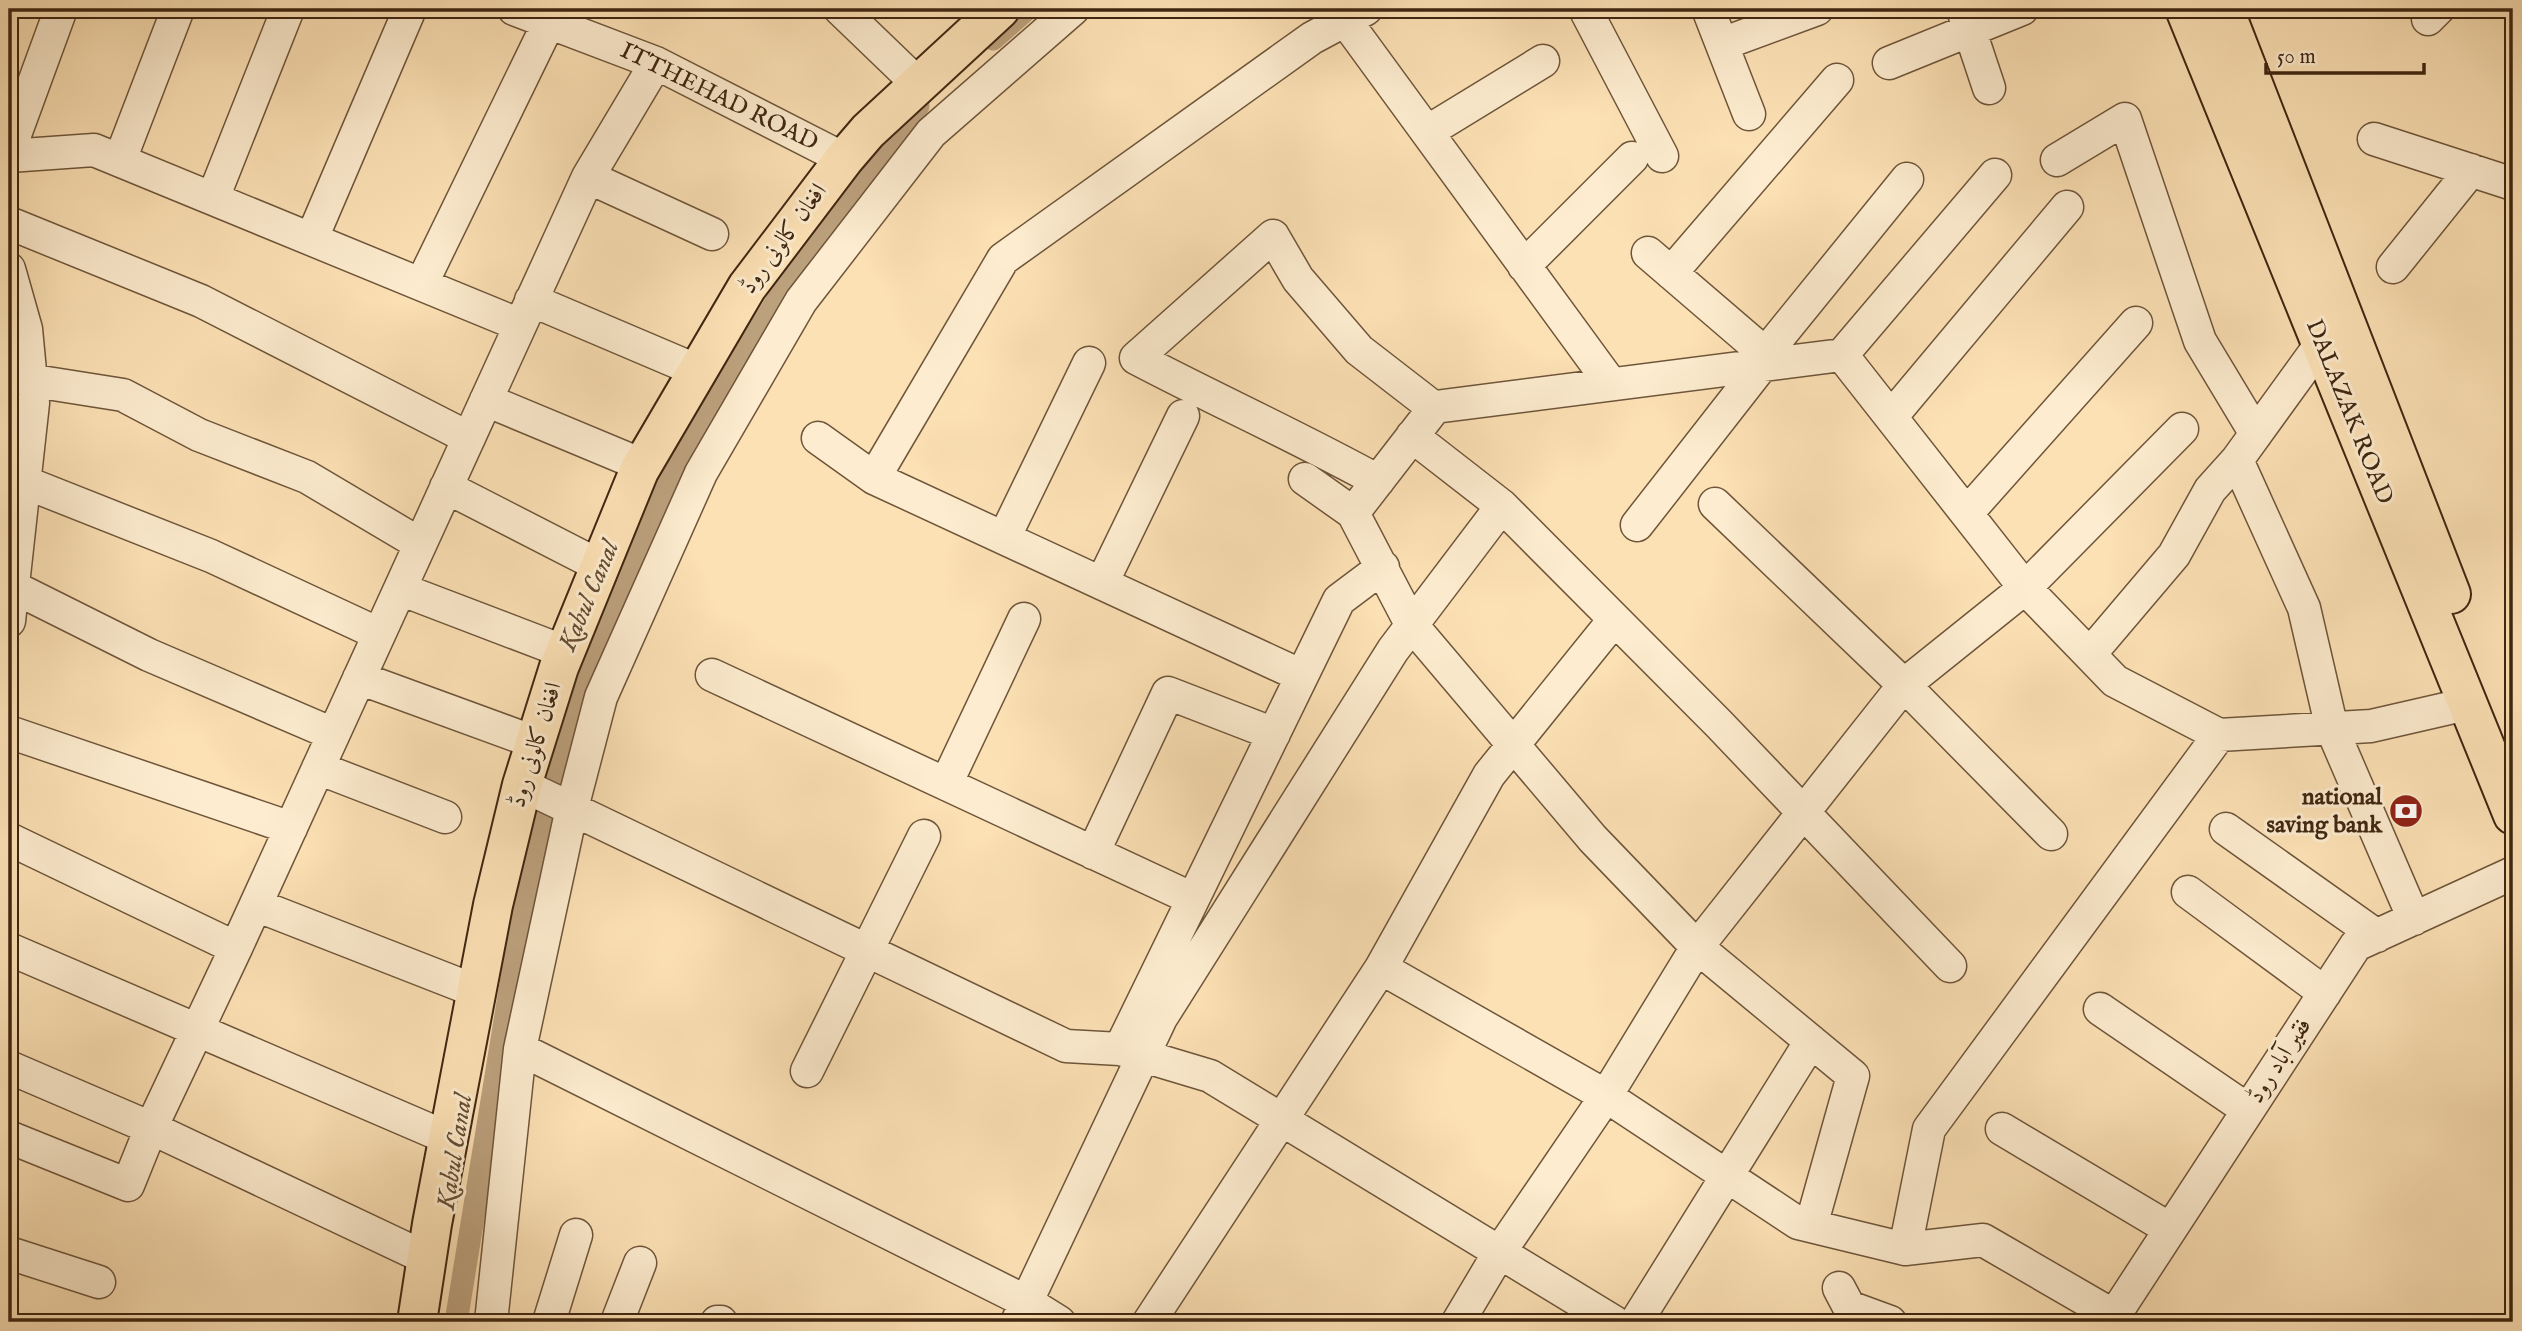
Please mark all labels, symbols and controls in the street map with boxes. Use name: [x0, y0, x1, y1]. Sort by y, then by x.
scale bar: [2266, 32, 2424, 76]
street label: ITTHEHAD ROAD: [615, 36, 823, 158]
text: 50 m: [2277, 44, 2316, 71]
street label: افغان کالونی روڈ: [733, 178, 835, 300]
street label: DALAZAK ROAD: [2298, 315, 2400, 509]
water label: Kabul Canal: [551, 534, 628, 657]
street label: افغان کالونی روڈ: [502, 679, 570, 811]
place label: national saving bank: [2267, 782, 2383, 841]
bank icon: national saving bank: [2387, 792, 2425, 830]
street label: فقیر آباد روڈ: [2241, 1012, 2319, 1110]
water label: Kabul Canal: [429, 1090, 481, 1213]

